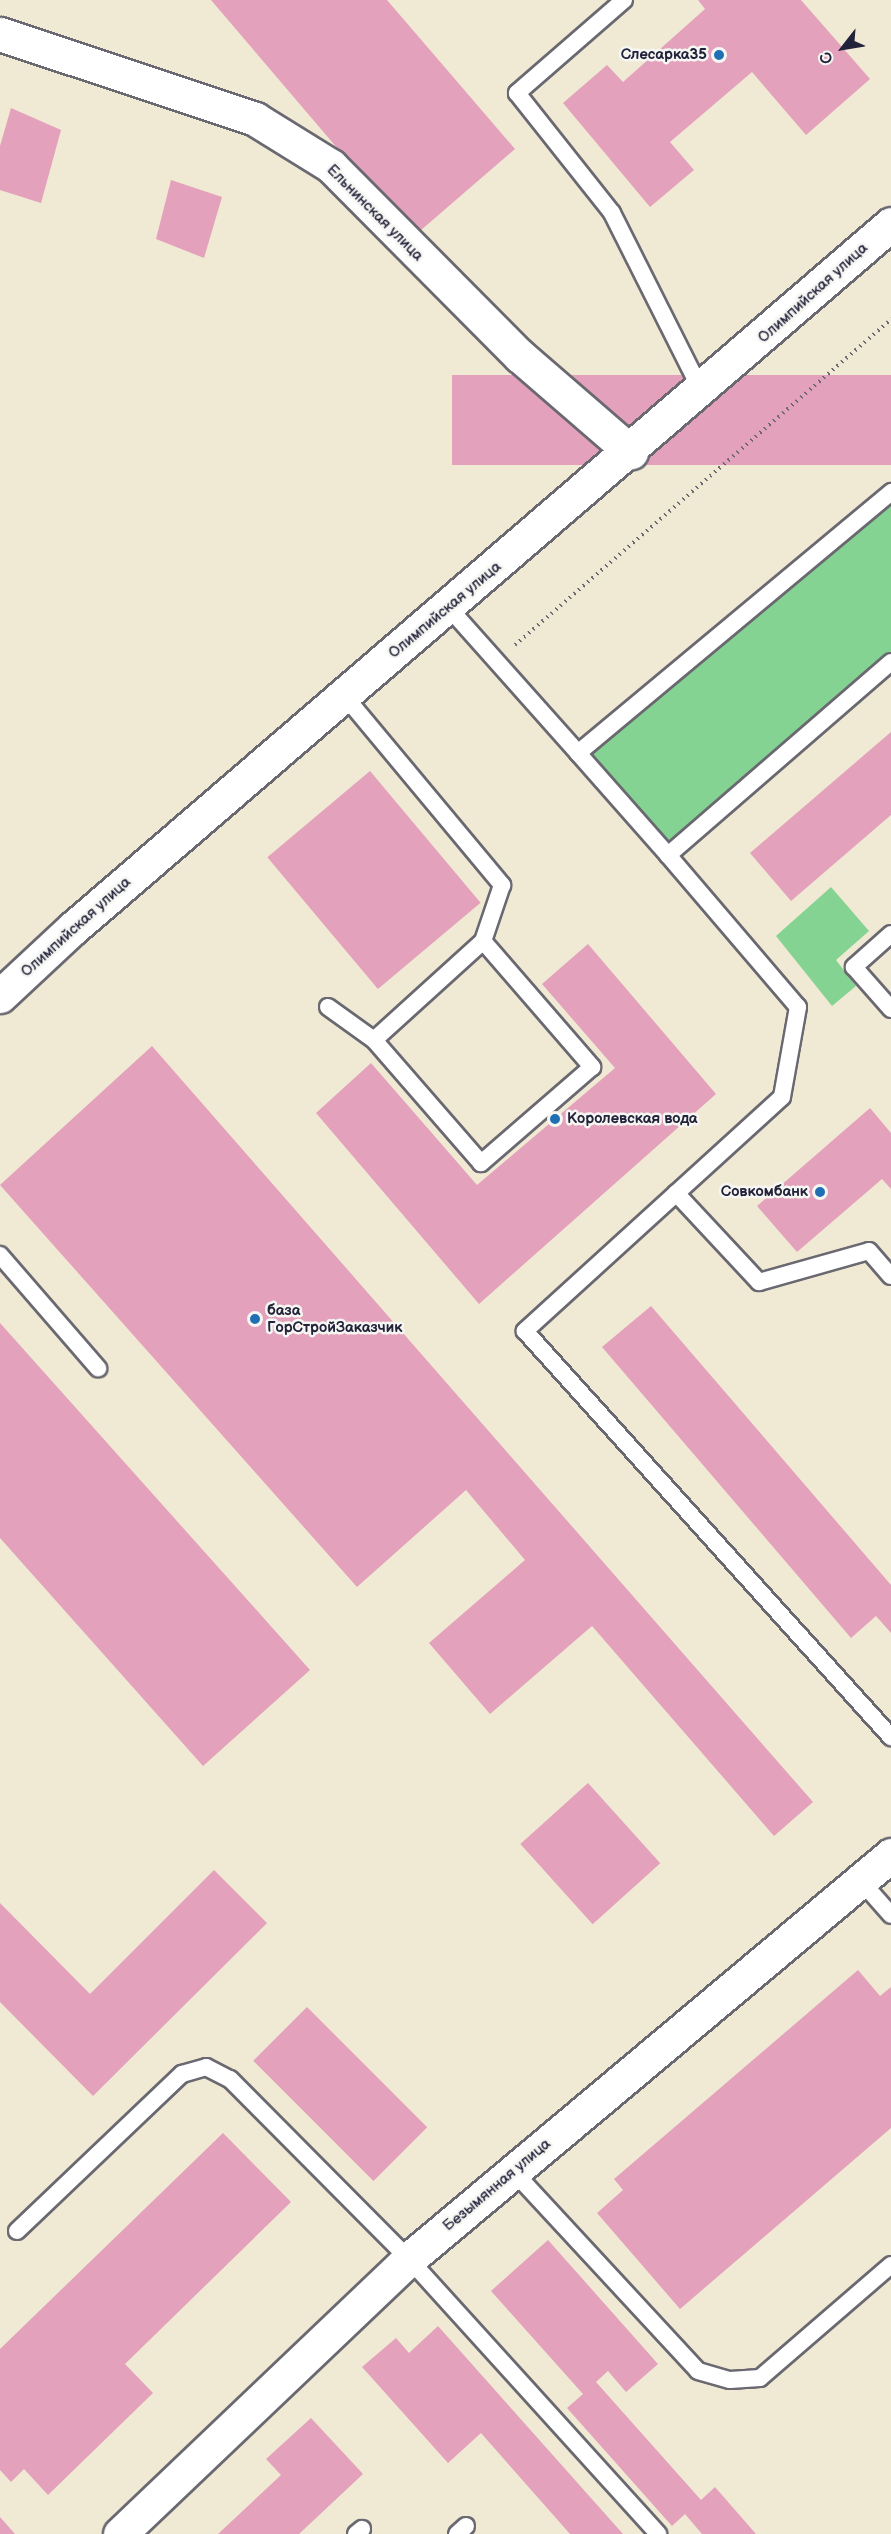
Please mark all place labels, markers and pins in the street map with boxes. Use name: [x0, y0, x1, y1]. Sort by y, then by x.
place label: Слесарка35: [621, 46, 707, 64]
marker: Слесарка35: [712, 48, 726, 62]
place label: Королевская вода: [567, 1110, 698, 1128]
marker: Королевская вода: [548, 1112, 562, 1126]
place label: Совкомбанк: [721, 1183, 808, 1201]
marker: Совкомбанк: [813, 1185, 827, 1199]
place label: база ГорСтройЗаказчик: [267, 1301, 402, 1336]
marker: база ГорСтройЗаказчик: [248, 1312, 262, 1326]

